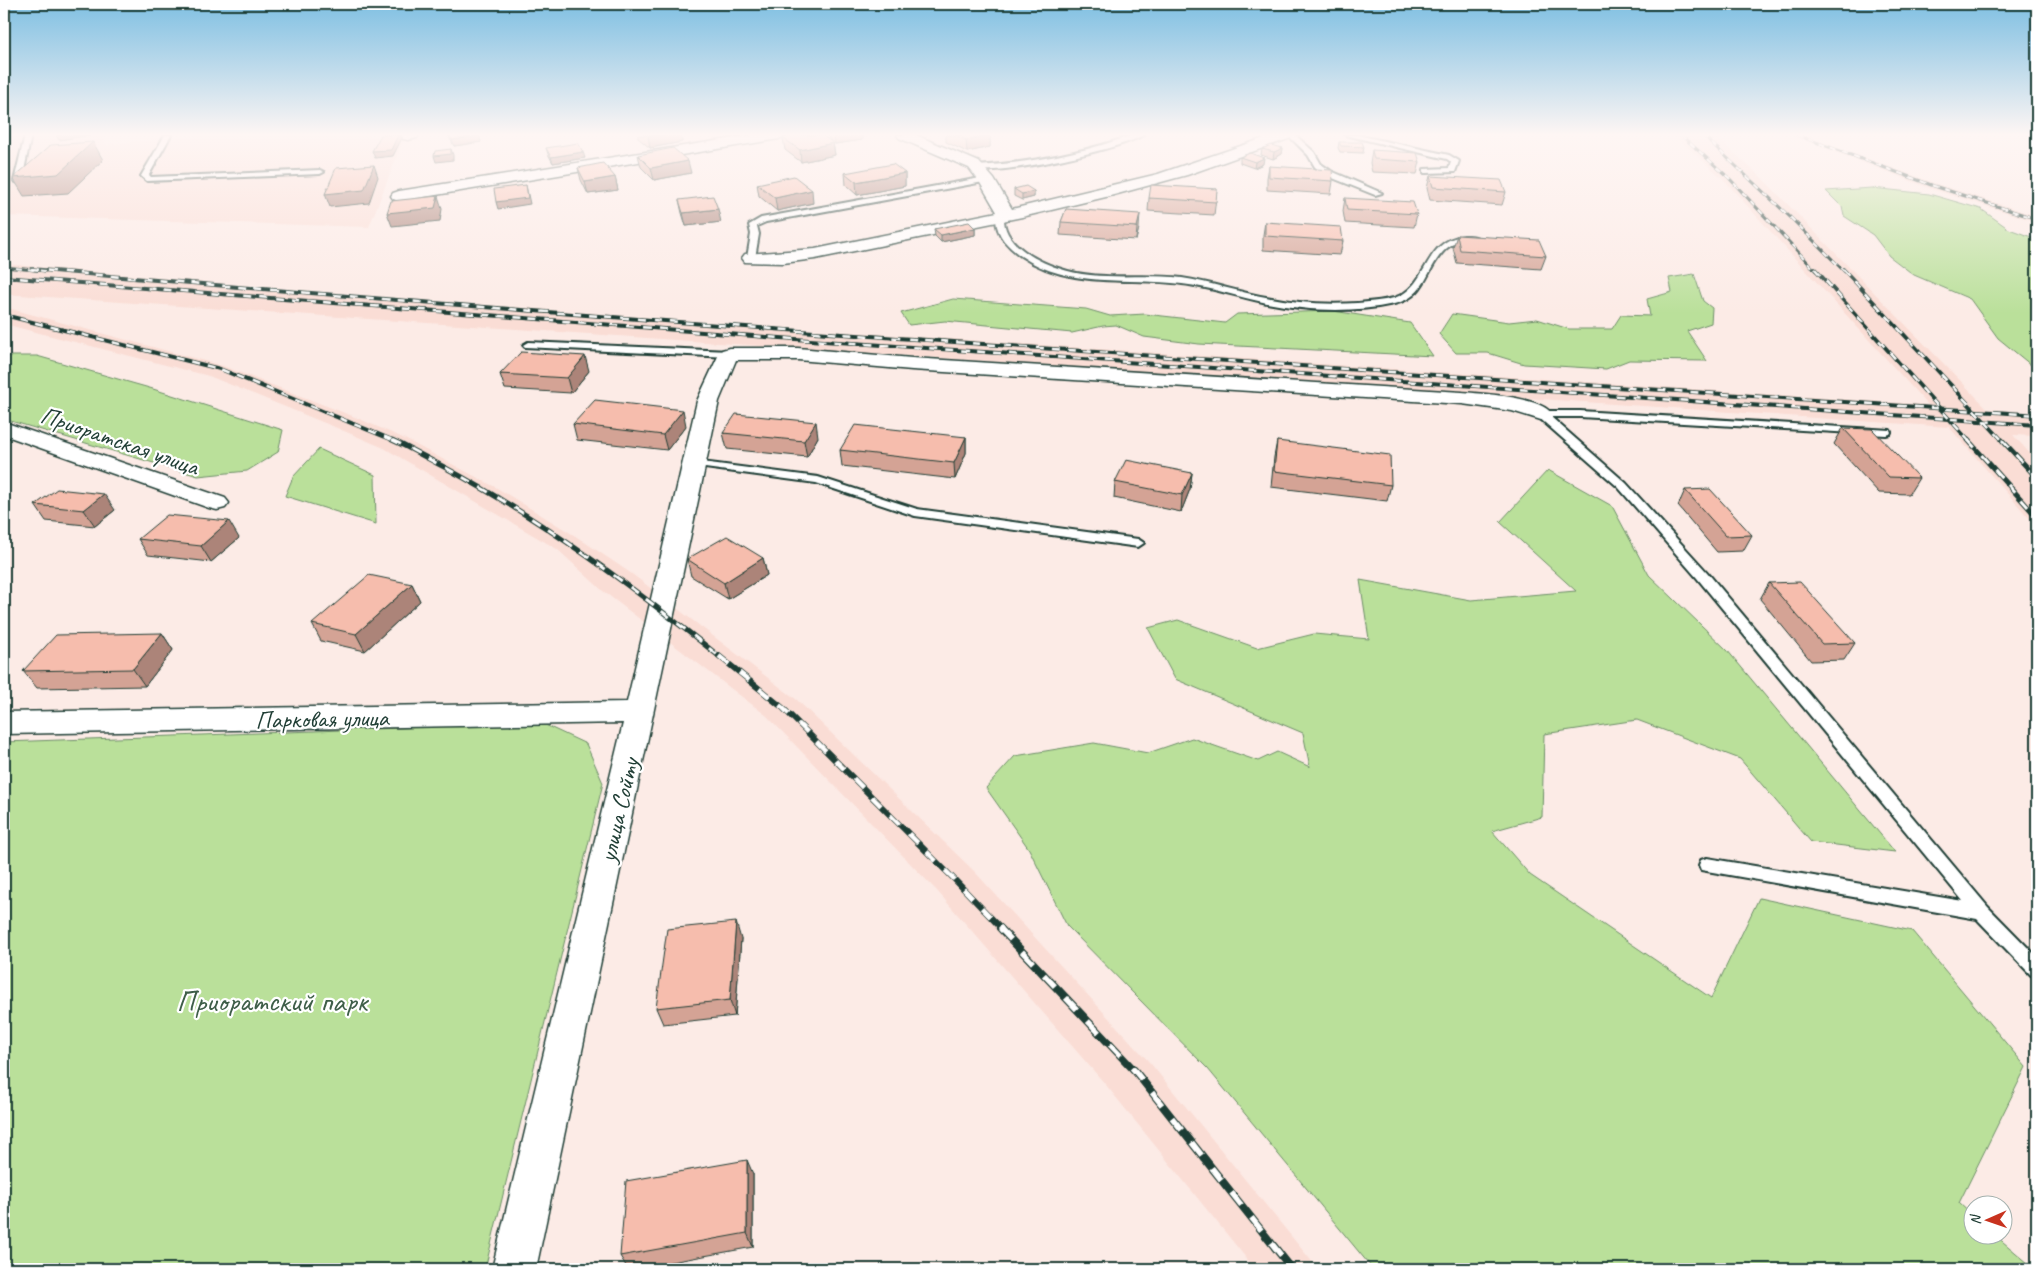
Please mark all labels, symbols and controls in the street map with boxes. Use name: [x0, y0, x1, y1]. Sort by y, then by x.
street label: Приоратская улица: [36, 399, 205, 484]
street label: Парковая улица: [255, 702, 391, 736]
street label: улица Сойту: [591, 753, 647, 867]
park label: Приоратский парк: [177, 982, 369, 1020]
north arrow: [1964, 1196, 2014, 1246]
text: N: [1967, 1213, 1984, 1225]

